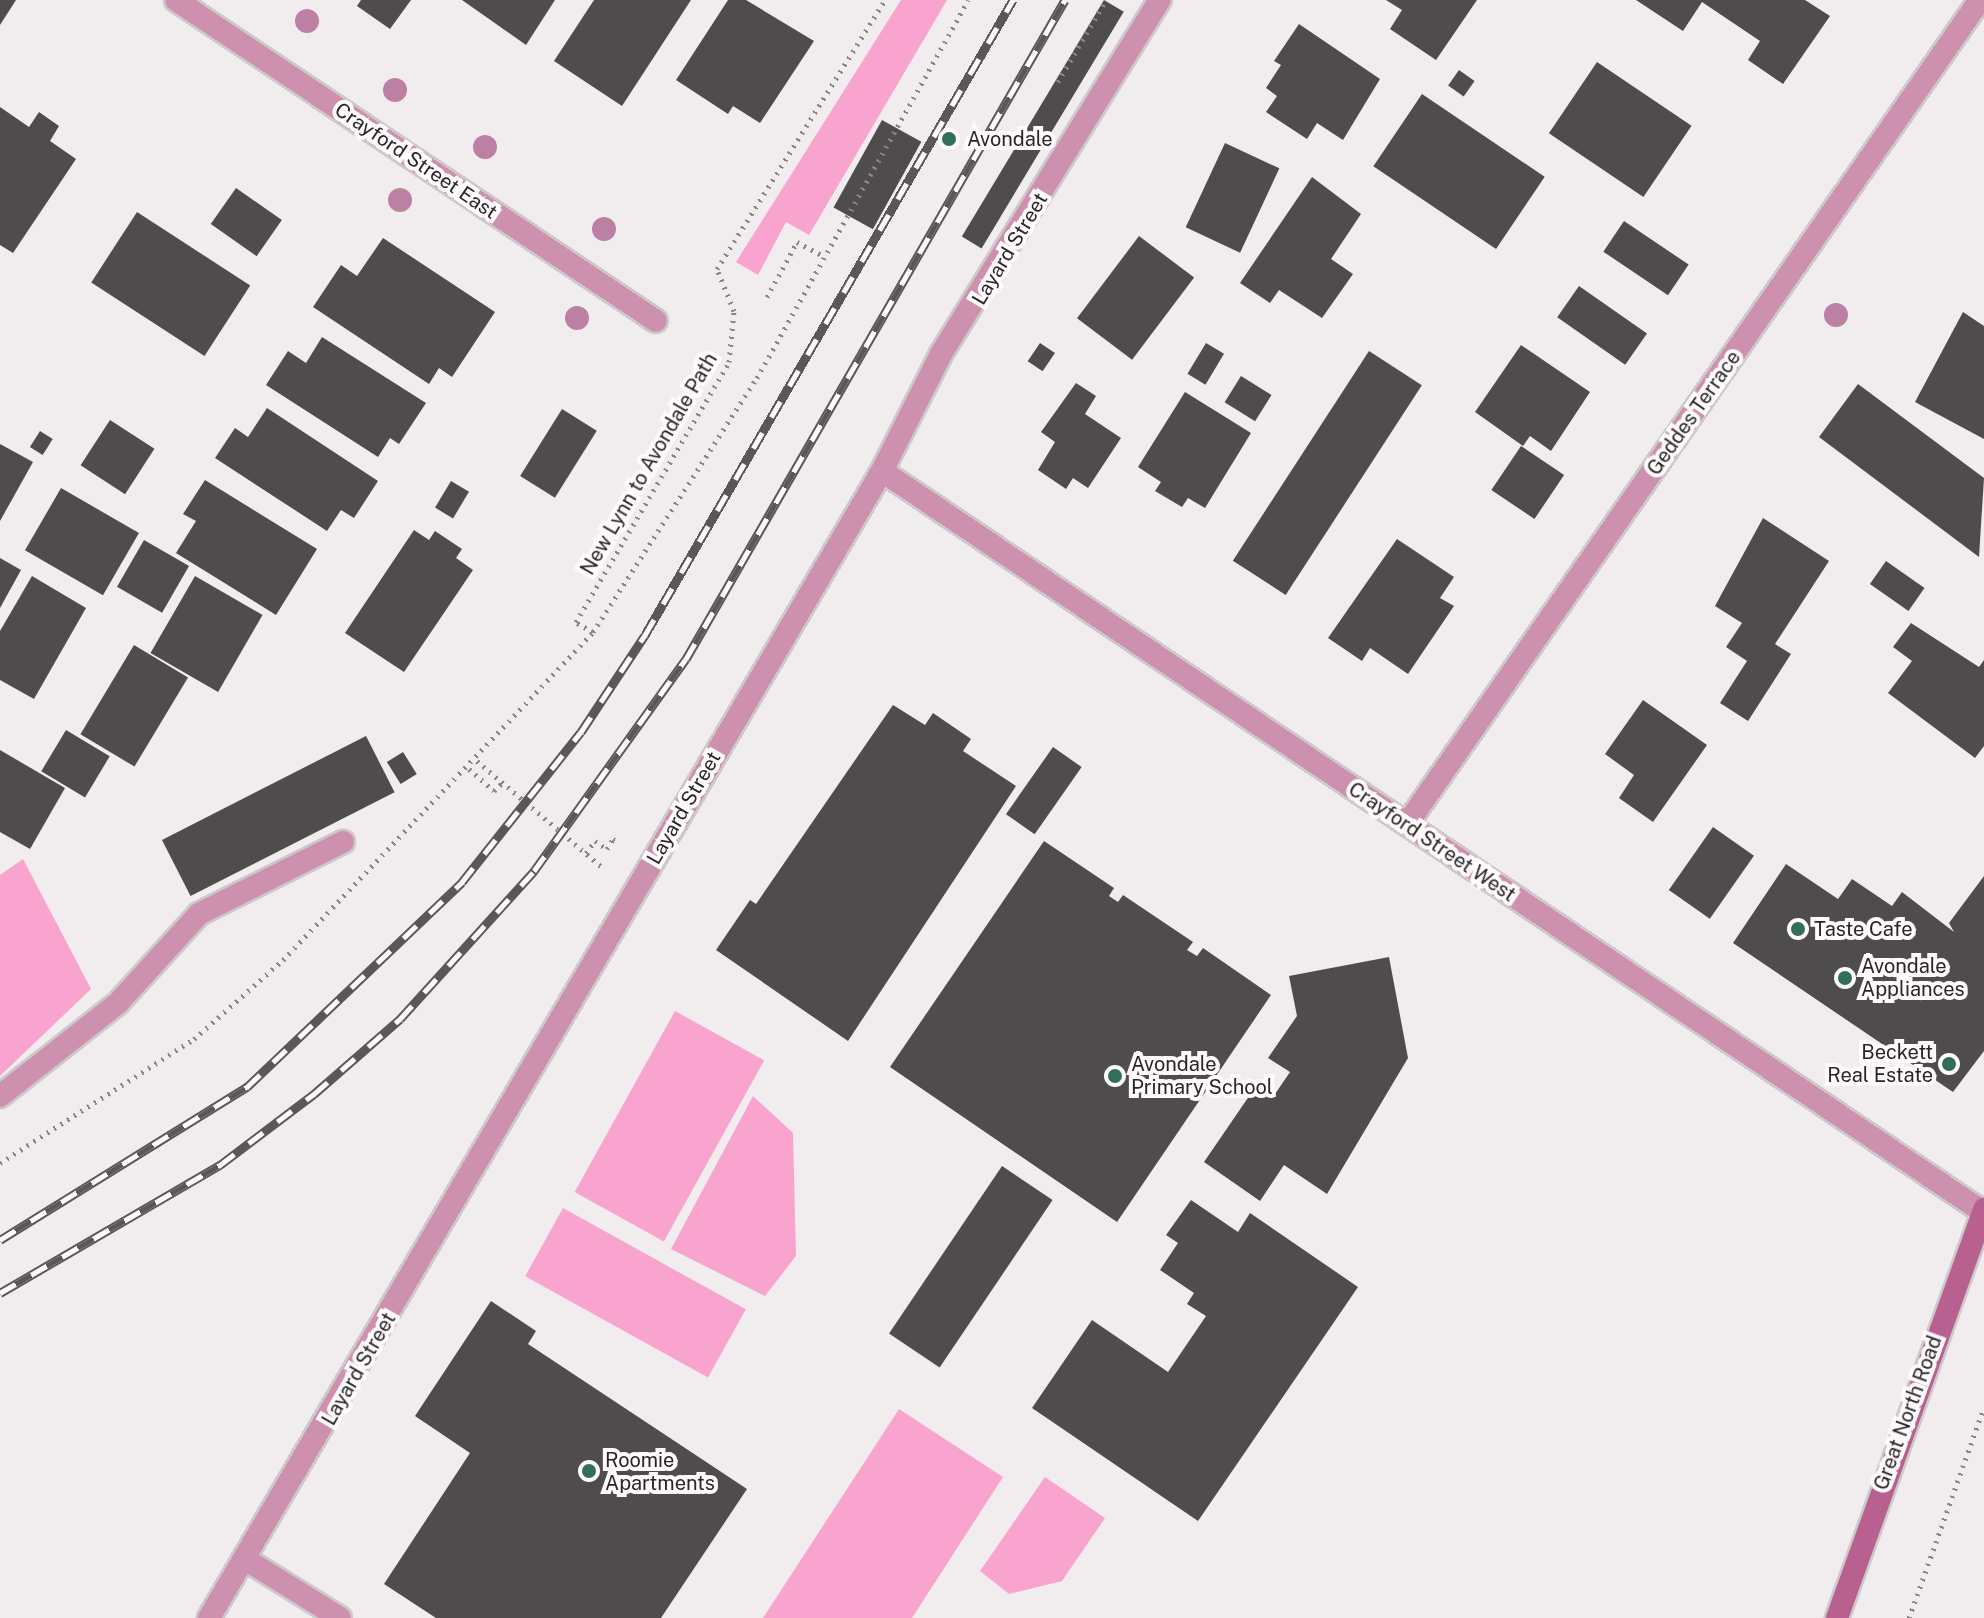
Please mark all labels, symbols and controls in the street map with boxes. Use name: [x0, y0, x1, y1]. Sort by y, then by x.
street label: Crayford Street East: [330, 98, 502, 224]
place label: Avondale: [967, 127, 1053, 151]
marker: Avondale: [938, 128, 960, 150]
street label: Layard Street: [967, 189, 1053, 309]
street label: Geddes Terrace: [1642, 346, 1746, 480]
street label: New Lynn to Avondale Path: [575, 349, 723, 579]
street label: Layard Street: [642, 747, 726, 869]
street label: Crayford Street West: [1344, 777, 1520, 907]
place label: Taste Cafe: [1814, 917, 1913, 941]
marker: Taste Cafe: [1789, 920, 1807, 938]
place label: Avondale Appliances: [1861, 954, 1965, 1001]
marker: Avondale Appliances: [1836, 969, 1854, 987]
place label: Beckett Real Estate: [1827, 1040, 1933, 1087]
place label: Avondale Primary School: [1131, 1052, 1273, 1099]
marker: Beckett Real Estate: [1940, 1055, 1958, 1073]
marker: Avondale Primary School: [1106, 1067, 1124, 1085]
street label: Layard Street: [317, 1308, 401, 1430]
street label: Great North Road: [1869, 1333, 1947, 1493]
place label: Roomie Apartments: [605, 1448, 715, 1495]
marker: Roomie Apartments: [580, 1462, 598, 1480]

